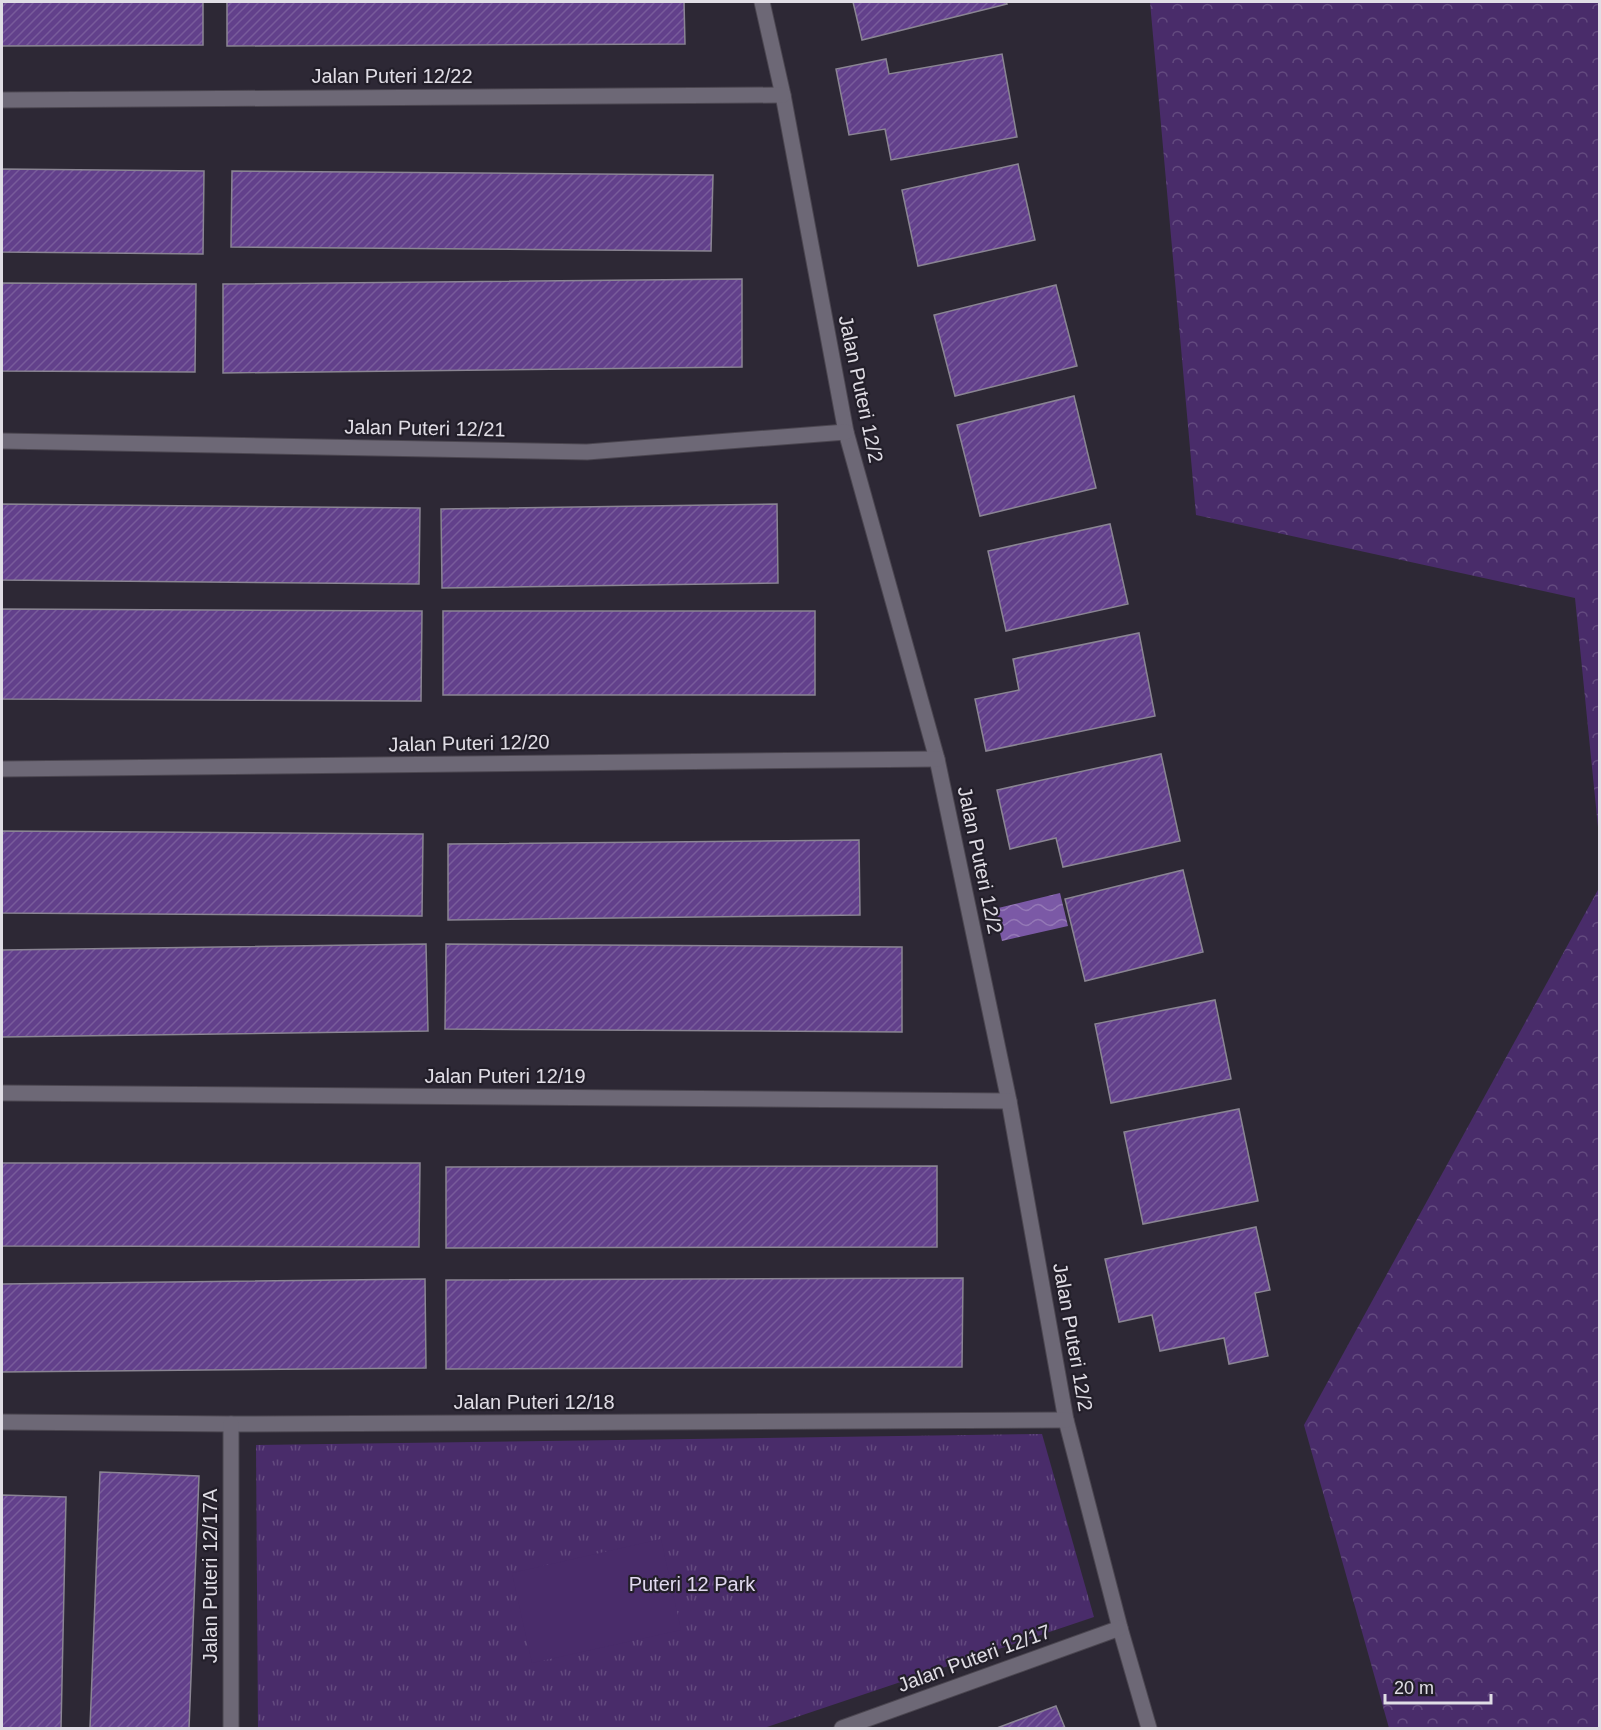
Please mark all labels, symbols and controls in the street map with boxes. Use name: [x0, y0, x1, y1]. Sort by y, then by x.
street label: Jalan Puteri 12/22: [311, 65, 473, 87]
street label: Jalan Puteri 12/2: [835, 313, 887, 465]
street label: Jalan Puteri 12/21: [344, 416, 506, 440]
street label: Jalan Puteri 12/20: [388, 731, 550, 755]
street label: Jalan Puteri 12/2: [954, 784, 1006, 936]
street label: Jalan Puteri 12/19: [424, 1065, 586, 1087]
street label: Jalan Puteri 12/2: [1049, 1261, 1097, 1413]
street label: Jalan Puteri 12/18: [453, 1391, 615, 1413]
street label: Jalan Puteri 12/17A: [199, 1488, 221, 1663]
park label: Puteri 12 Park: [629, 1573, 756, 1595]
street label: Jalan Puteri 12/17: [894, 1620, 1054, 1696]
scale bar: [1385, 1667, 1492, 1705]
text: 20 m: [1394, 1678, 1434, 1698]

